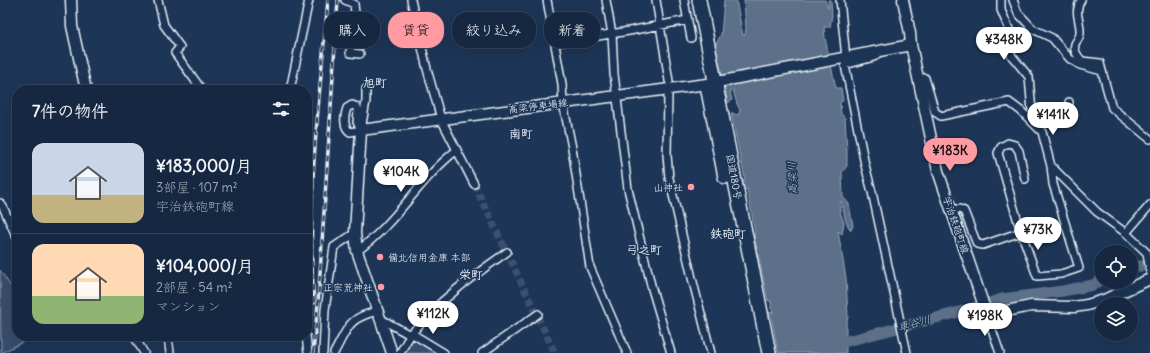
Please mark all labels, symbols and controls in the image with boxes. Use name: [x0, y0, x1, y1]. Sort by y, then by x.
chip: 購入: [324, 12, 380, 48]
chip: 賃貸: [388, 12, 444, 48]
chip: 絞り込み: [452, 12, 536, 48]
chip: 新着: [544, 12, 600, 48]
pin: ¥348K: [976, 27, 1032, 61]
text: ¥348K: [985, 31, 1023, 48]
district label: 旭町: [363, 75, 387, 90]
street label: 高梁停車場線: [507, 96, 569, 116]
icon: filters: [270, 98, 292, 120]
text: 7件の物件: [32, 100, 108, 122]
pin: ¥141K: [1025, 102, 1081, 136]
text: ¥141K: [1036, 106, 1070, 123]
district label: 南町: [509, 126, 533, 141]
pin: ¥183K: [922, 138, 978, 172]
text: ¥183K: [932, 142, 968, 159]
street label: 国道180号: [723, 153, 745, 201]
text: ¥183,000/月: [156, 155, 252, 177]
icon: home: [64, 159, 112, 207]
pin: ¥104K: [373, 159, 429, 193]
water label: 高梁川: [784, 161, 800, 195]
text: ¥104K: [383, 163, 419, 180]
text: 3部屋 · 107 m²: [156, 179, 238, 196]
place label: 山神社: [653, 181, 683, 194]
marker: 山神社: [686, 182, 696, 192]
street label: 宇治鉄砲町線: [940, 195, 972, 255]
text: 宇治鉄砲町線: [156, 198, 234, 215]
pin: ¥73K: [1014, 217, 1062, 251]
text: ¥73K: [1023, 221, 1053, 238]
district label: 鉄砲町: [710, 226, 746, 241]
district label: 弓之町: [626, 242, 662, 257]
map controls: [1094, 245, 1138, 341]
button: locate: [1094, 245, 1138, 289]
place label: 備北信用金庫 本部: [388, 251, 470, 264]
marker: 備北信用金庫 本部: [375, 252, 385, 262]
text: ¥104,000/月: [156, 255, 254, 277]
icon: home: [64, 260, 112, 308]
district label: 栄町: [459, 267, 483, 282]
text: 2部屋 · 54 m²: [156, 279, 233, 296]
place label: 正宗荒神社: [323, 281, 373, 294]
marker: 正宗荒神社: [376, 282, 386, 292]
button: layers: [1094, 297, 1138, 341]
text: マンション: [156, 298, 220, 315]
pin: ¥112K: [405, 301, 461, 335]
pin: ¥198K: [957, 303, 1013, 337]
text: ¥112K: [416, 305, 450, 322]
text: ¥198K: [967, 307, 1003, 324]
water label: 車谷川: [896, 312, 932, 334]

